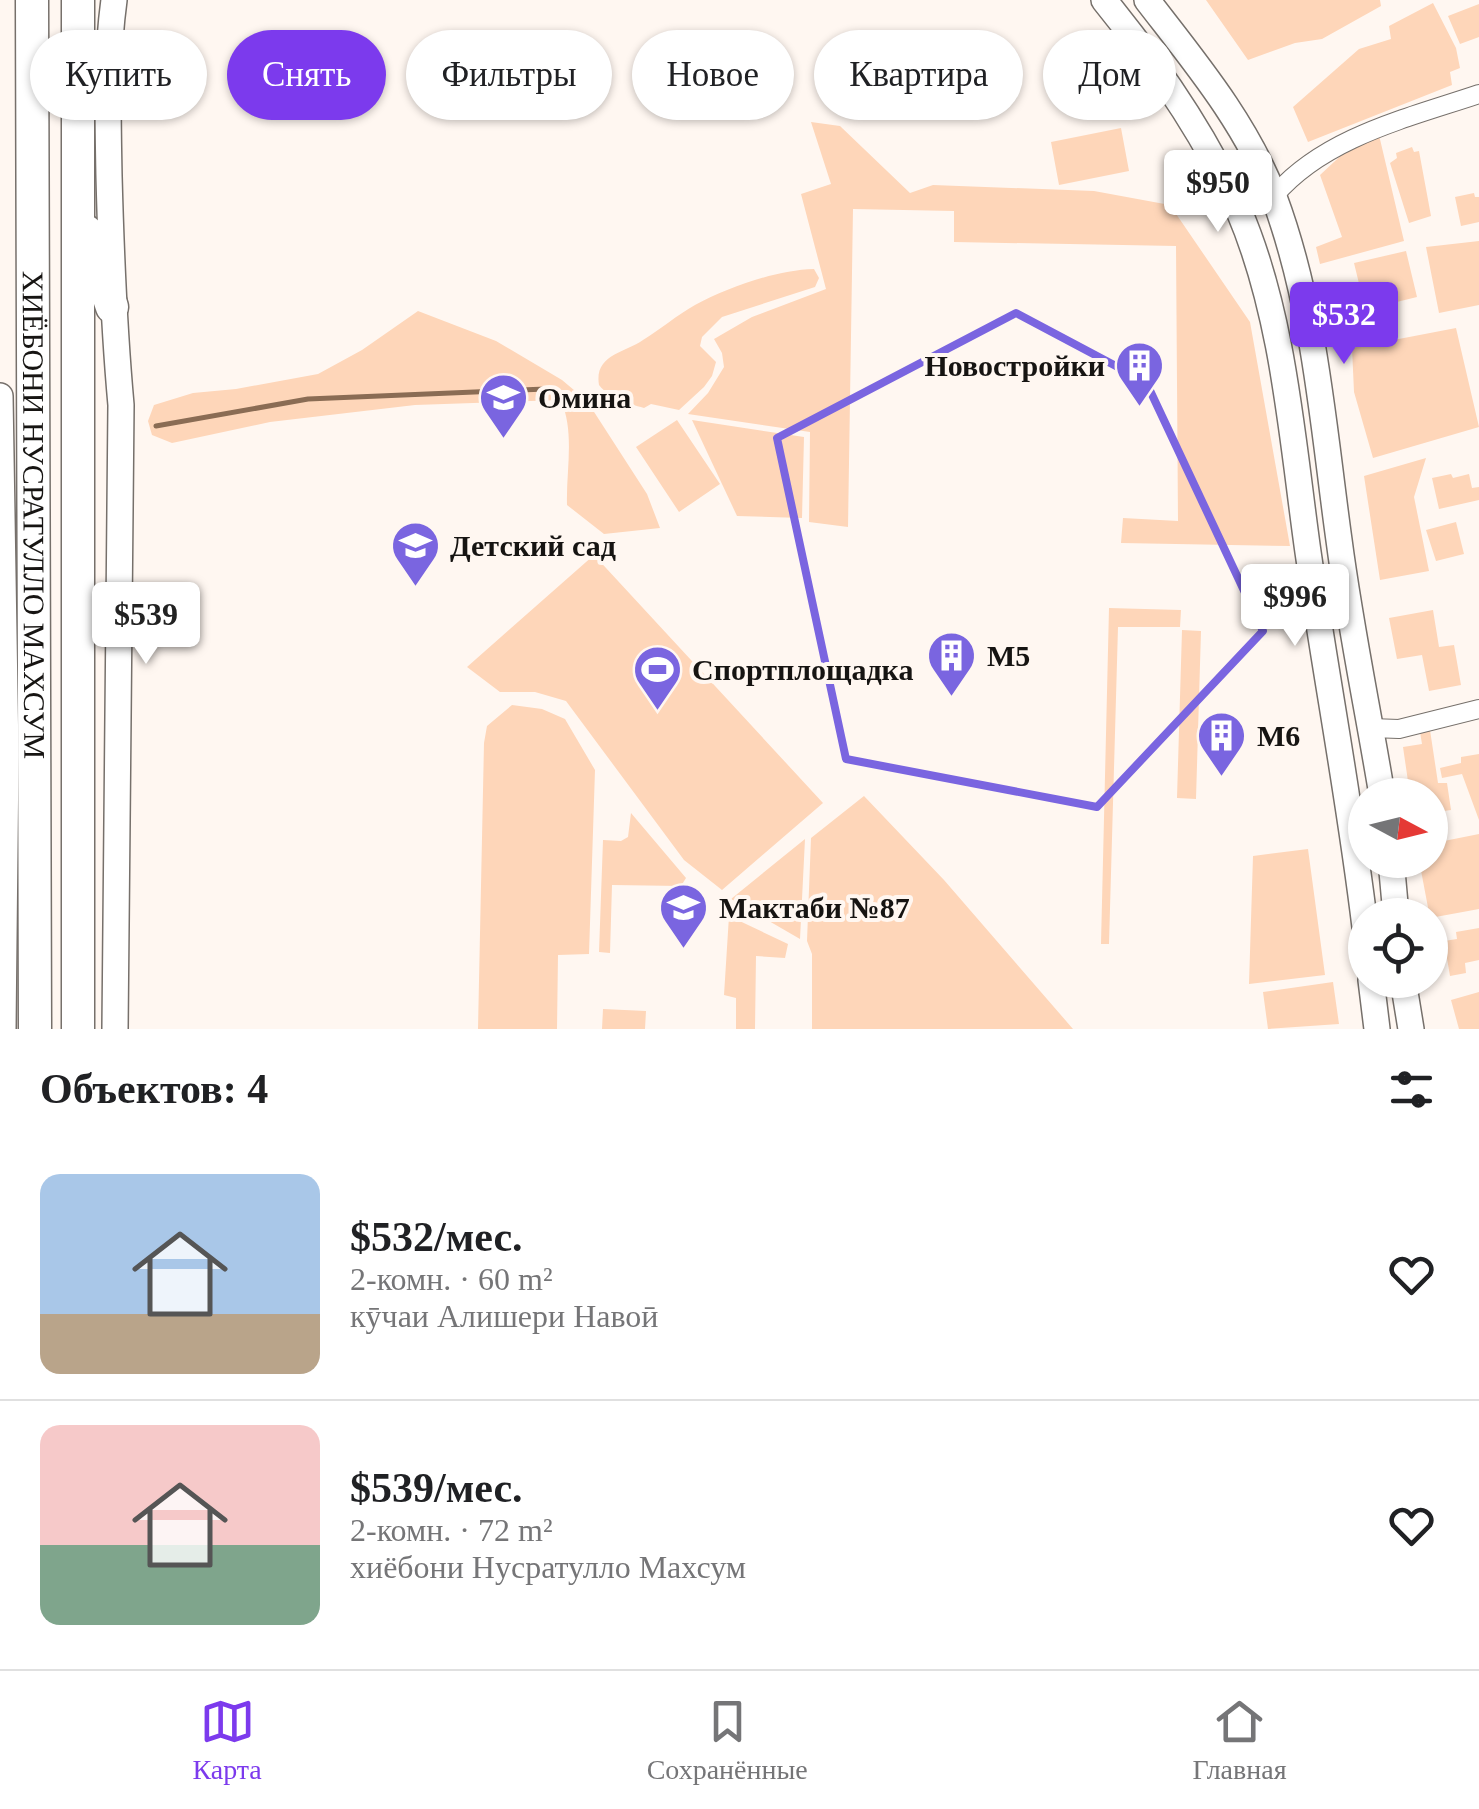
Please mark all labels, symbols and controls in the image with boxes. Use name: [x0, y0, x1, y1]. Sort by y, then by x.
chip: Купить: [30, 30, 207, 120]
chip: Снять: [227, 30, 386, 120]
chip: Фильтры: [406, 30, 612, 120]
chip: Новое: [632, 30, 794, 120]
chip: Квартира: [814, 30, 1023, 120]
chip: Дом: [1043, 30, 1176, 120]
pin: $950: [1159, 150, 1277, 235]
text: $950: [1186, 164, 1250, 200]
street label: ХИЁБОНИ НУСРАТУЛЛО МАХСУМ: [17, 271, 51, 759]
pin: $532: [1285, 282, 1403, 367]
text: $532: [1312, 296, 1376, 332]
building icon: Новостройки: [1114, 340, 1166, 408]
place label: Новостройки: [924, 349, 1105, 382]
school or university icon: Омина: [477, 372, 529, 440]
place label: Омина: [538, 381, 631, 414]
school or university icon: Детский сад: [389, 520, 441, 588]
place label: Детский сад: [450, 529, 616, 562]
pin: $996: [1236, 564, 1354, 649]
text: $996: [1263, 578, 1327, 614]
pin: $539: [87, 582, 205, 667]
text: $539: [114, 596, 178, 632]
building icon: М5: [926, 630, 978, 698]
place label: М5: [987, 639, 1030, 672]
sports icon: Спортплощадка: [631, 644, 683, 712]
place label: Спортплощадка: [692, 653, 913, 686]
building icon: М6: [1196, 710, 1248, 778]
place label: М6: [1257, 719, 1300, 752]
north arrow: [1348, 778, 1448, 878]
map controls: [1348, 778, 1448, 998]
school or university icon: Мактаби №87: [658, 882, 710, 950]
place label: Мактаби №87: [719, 891, 910, 924]
button: locate: [1348, 898, 1448, 998]
icon: filters: [1384, 1062, 1439, 1117]
text: Объектов: 4: [40, 1066, 268, 1112]
icon: home: [120, 1214, 240, 1334]
text: $532/мес.: [350, 1214, 523, 1260]
icon: heart: [1384, 1247, 1439, 1302]
text: 2-комн. · 60 m²: [350, 1261, 552, 1297]
text: кӯчаи Алишери Навоӣ: [350, 1298, 658, 1334]
icon: home: [120, 1465, 240, 1585]
text: $539/мес.: [350, 1465, 523, 1511]
icon: heart: [1384, 1498, 1439, 1553]
text: 2-комн. · 72 m²: [350, 1512, 552, 1548]
text: хиёбони Нусратулло Махсум: [350, 1549, 746, 1585]
tab: Карта: [192, 1694, 262, 1786]
tab: Сохранённые: [647, 1694, 808, 1786]
tab: Главная: [1193, 1694, 1287, 1786]

